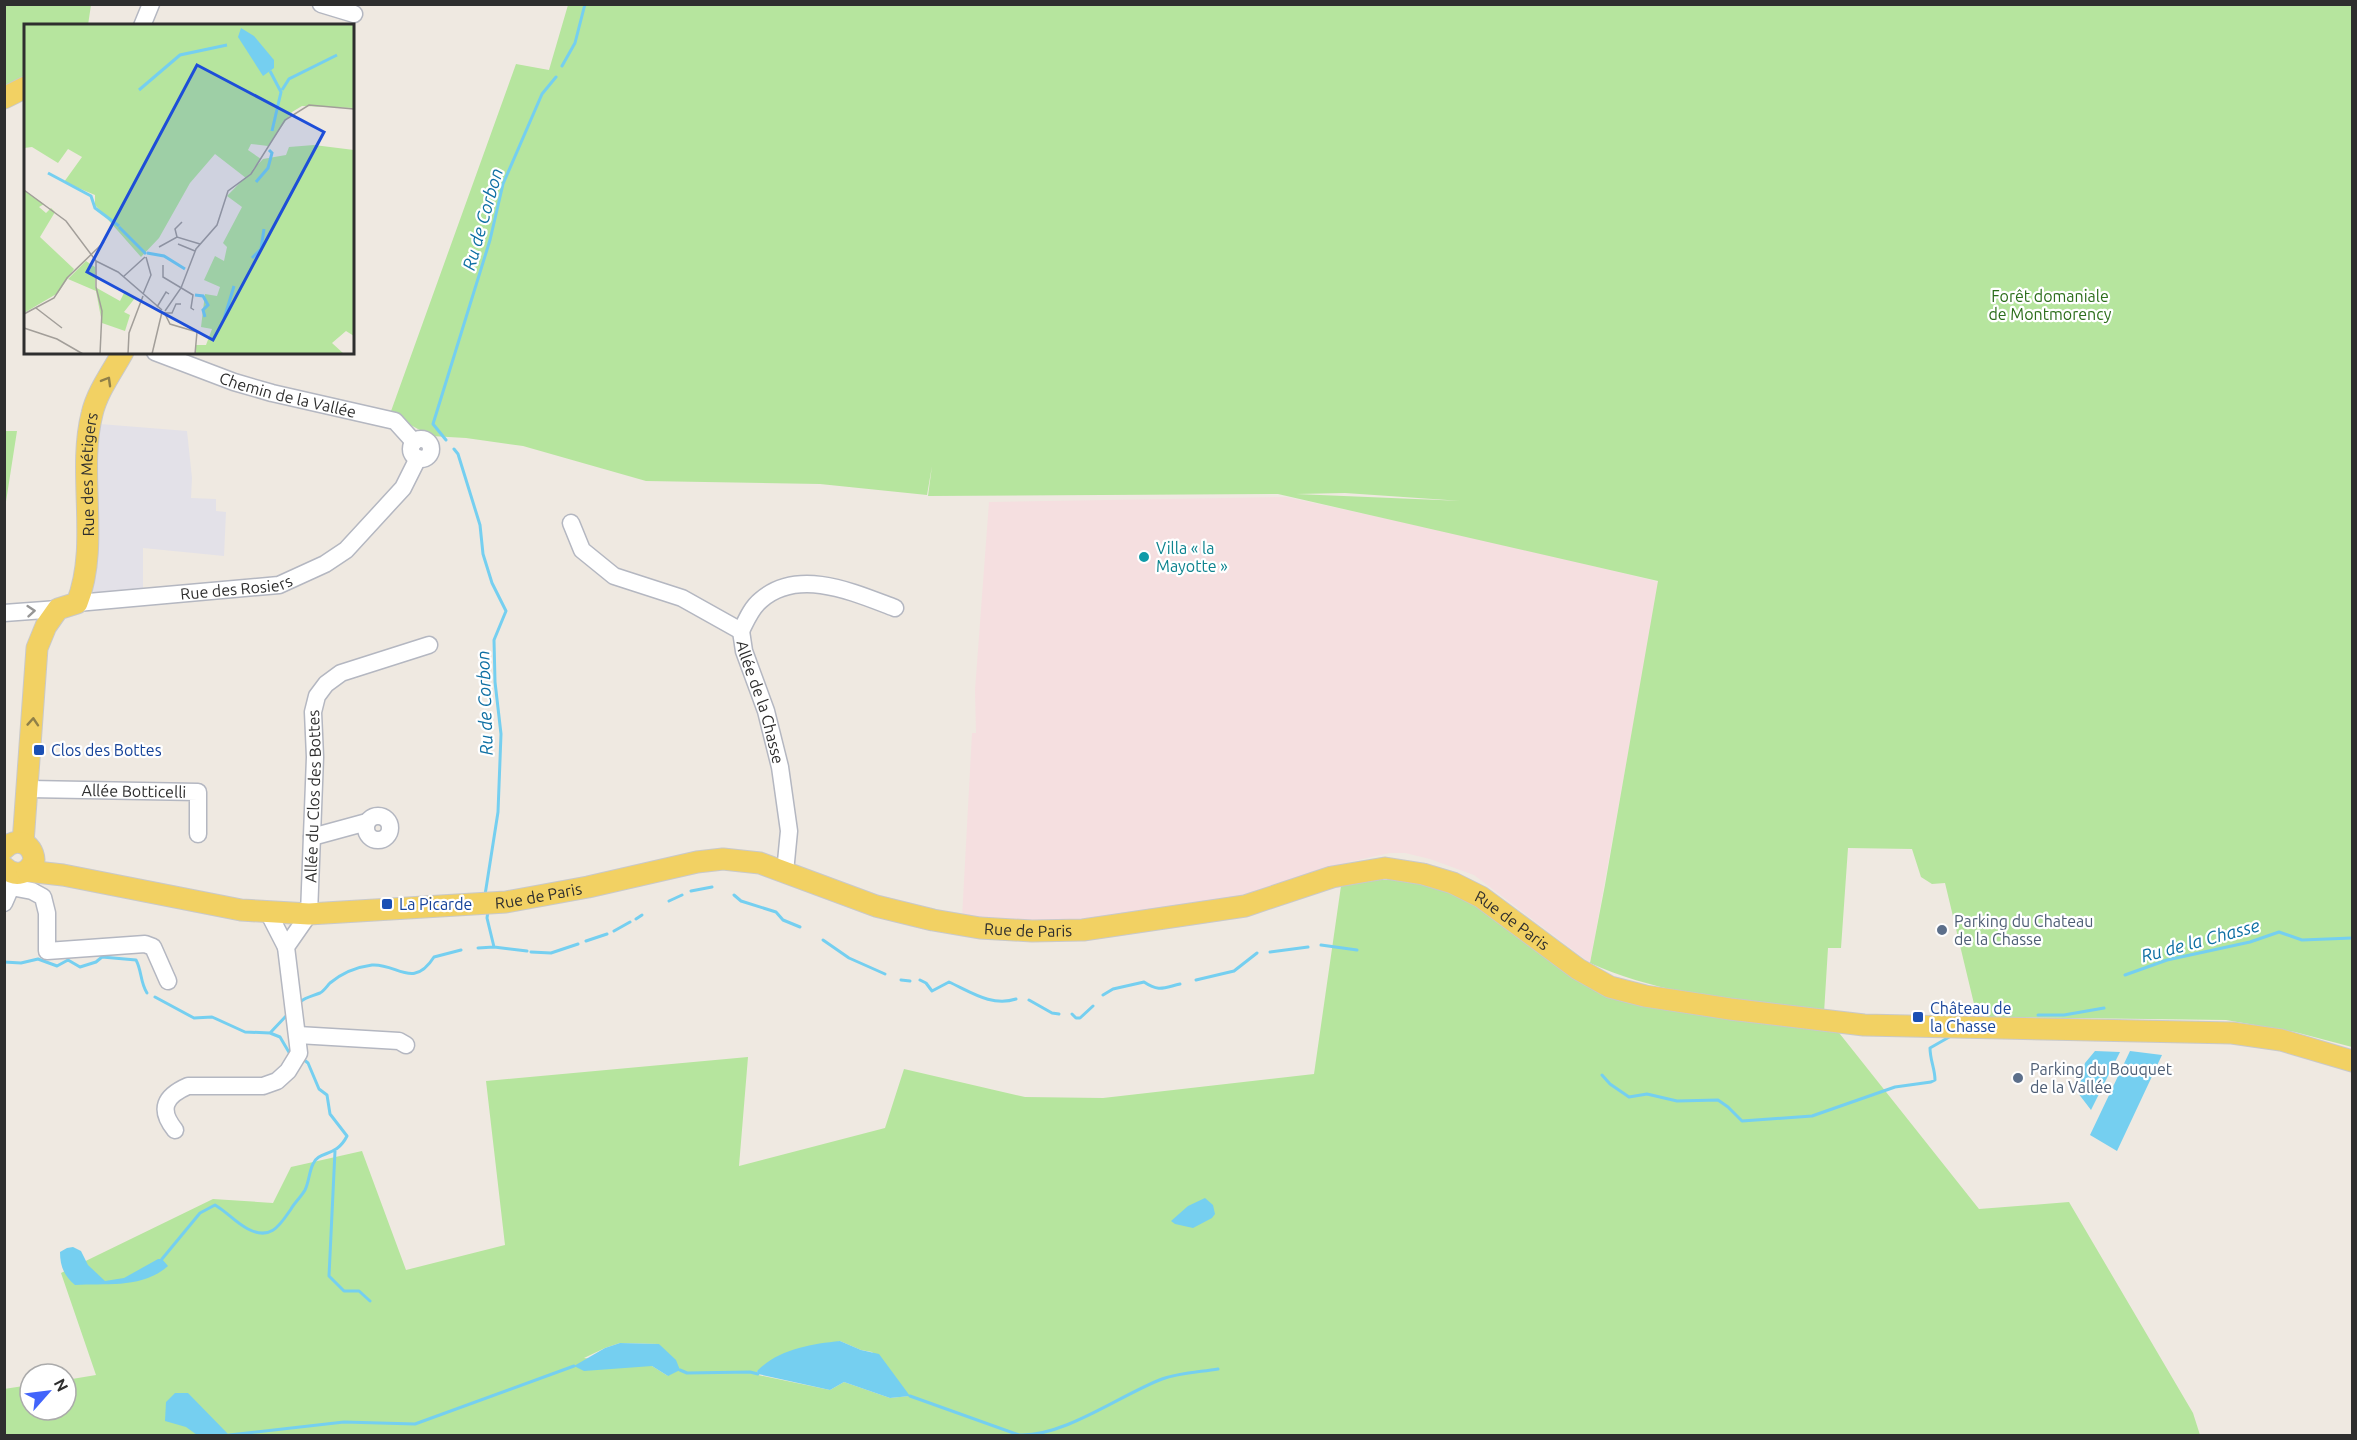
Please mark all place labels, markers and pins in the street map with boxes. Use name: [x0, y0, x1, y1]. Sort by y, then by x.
place label: Villa « la Mayotte »: [1156, 539, 1228, 575]
marker: Villa « la Mayotte »: [1137, 550, 1151, 564]
place label: Clos des Bottes: [51, 741, 162, 759]
marker: Clos des Bottes: [32, 743, 46, 757]
place label: La Picarde: [399, 895, 472, 913]
marker: La Picarde: [380, 897, 394, 911]
place label: Parking du Chateau de la Chasse: [1954, 912, 2093, 948]
marker: Parking du Chateau de la Chasse: [1935, 923, 1949, 937]
place label: Château de la Chasse: [1930, 999, 2011, 1035]
marker: Château de la Chasse: [1911, 1010, 1925, 1024]
place label: Parking du Bouquet de la Vallée: [2030, 1060, 2173, 1096]
marker: Parking du Bouquet de la Vallée: [2011, 1071, 2025, 1085]

